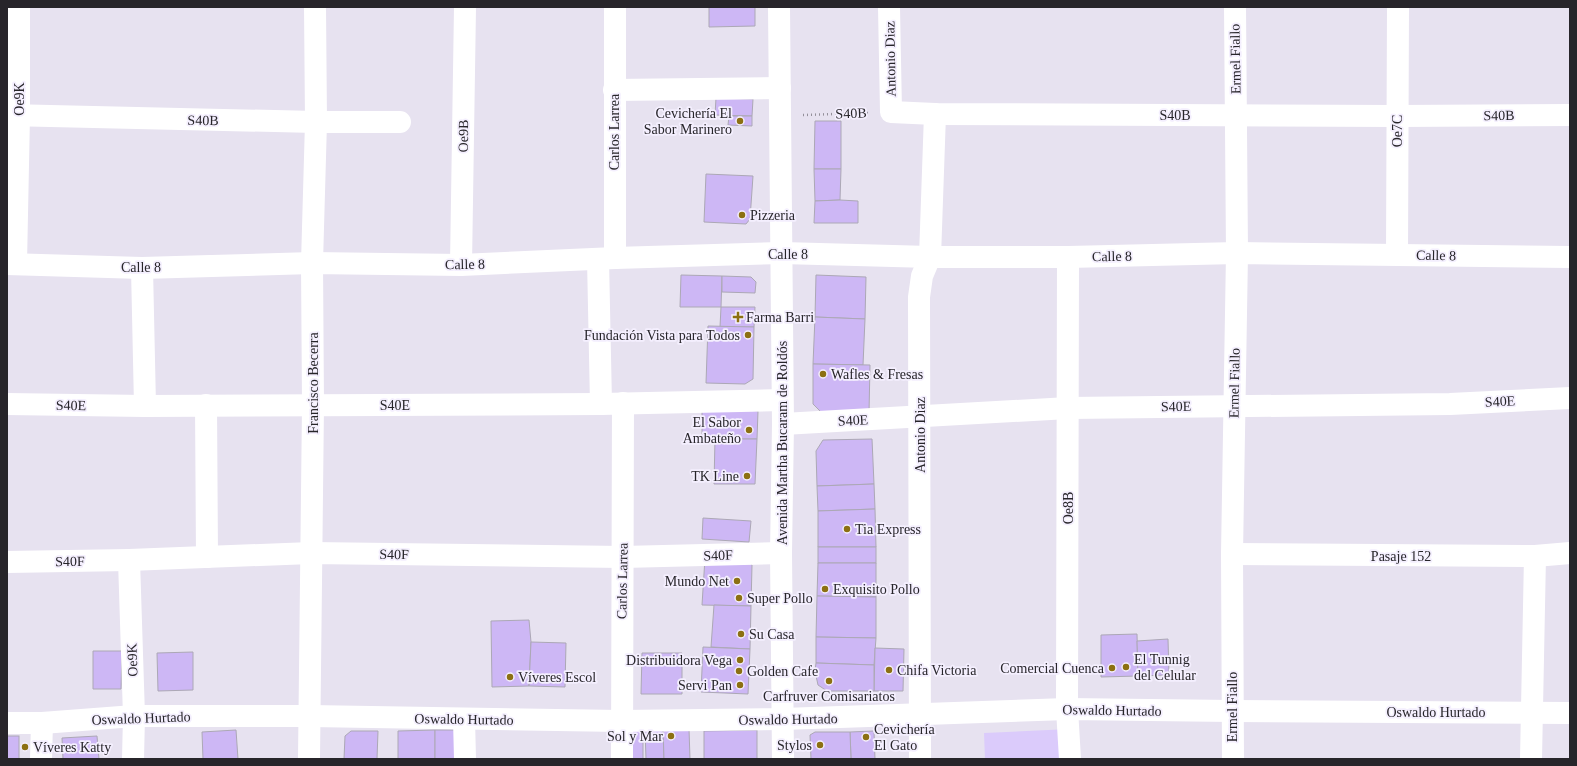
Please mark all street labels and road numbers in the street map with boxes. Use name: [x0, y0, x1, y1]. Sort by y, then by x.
street label: Antonio Diaz: [882, 21, 899, 97]
street label: Ermel Fiallo: [1227, 24, 1244, 94]
street label: Oe9K: [12, 82, 27, 116]
street label: Carlos Larrea: [607, 93, 622, 170]
street label: S40B: [835, 105, 867, 122]
street label: S40B: [1159, 108, 1191, 123]
street label: S40B: [1483, 108, 1515, 123]
street label: S40B: [187, 113, 219, 128]
street label: Oe7C: [1390, 115, 1405, 147]
street label: Oe9B: [456, 120, 471, 152]
street label: Calle 8: [768, 247, 808, 262]
street label: Calle 8: [1416, 248, 1456, 263]
street label: Calle 8: [1092, 249, 1132, 264]
street label: Calle 8: [445, 257, 485, 272]
street label: Calle 8: [121, 260, 161, 275]
street label: Francisco Becerra: [306, 331, 321, 434]
street label: Avenida Martha Bucaram de Roldós: [775, 341, 790, 545]
street label: Ermel Fiallo: [1226, 348, 1243, 418]
street label: S40E: [1484, 393, 1516, 410]
street label: Antonio Diaz: [913, 397, 928, 473]
street label: S40E: [56, 398, 86, 413]
street label: S40E: [380, 398, 410, 413]
street label: S40E: [1161, 399, 1191, 414]
street label: S40E: [837, 412, 869, 429]
street label: Oe8B: [1061, 492, 1076, 524]
street label: Carlos Larrea: [614, 542, 631, 619]
street label: S40F: [379, 547, 409, 562]
street label: S40F: [703, 547, 733, 564]
street label: Pasaje 152: [1371, 549, 1431, 564]
street label: S40F: [55, 554, 85, 569]
street label: Oe9K: [124, 643, 141, 677]
street label: Ermel Fiallo: [1225, 672, 1240, 742]
street label: Oswaldo Hurtado: [1062, 702, 1162, 719]
street label: Oswaldo Hurtado: [1386, 705, 1486, 720]
street label: Oswaldo Hurtado: [91, 709, 191, 728]
street label: Oswaldo Hurtado: [414, 711, 514, 728]
street label: Oswaldo Hurtado: [738, 711, 838, 728]

